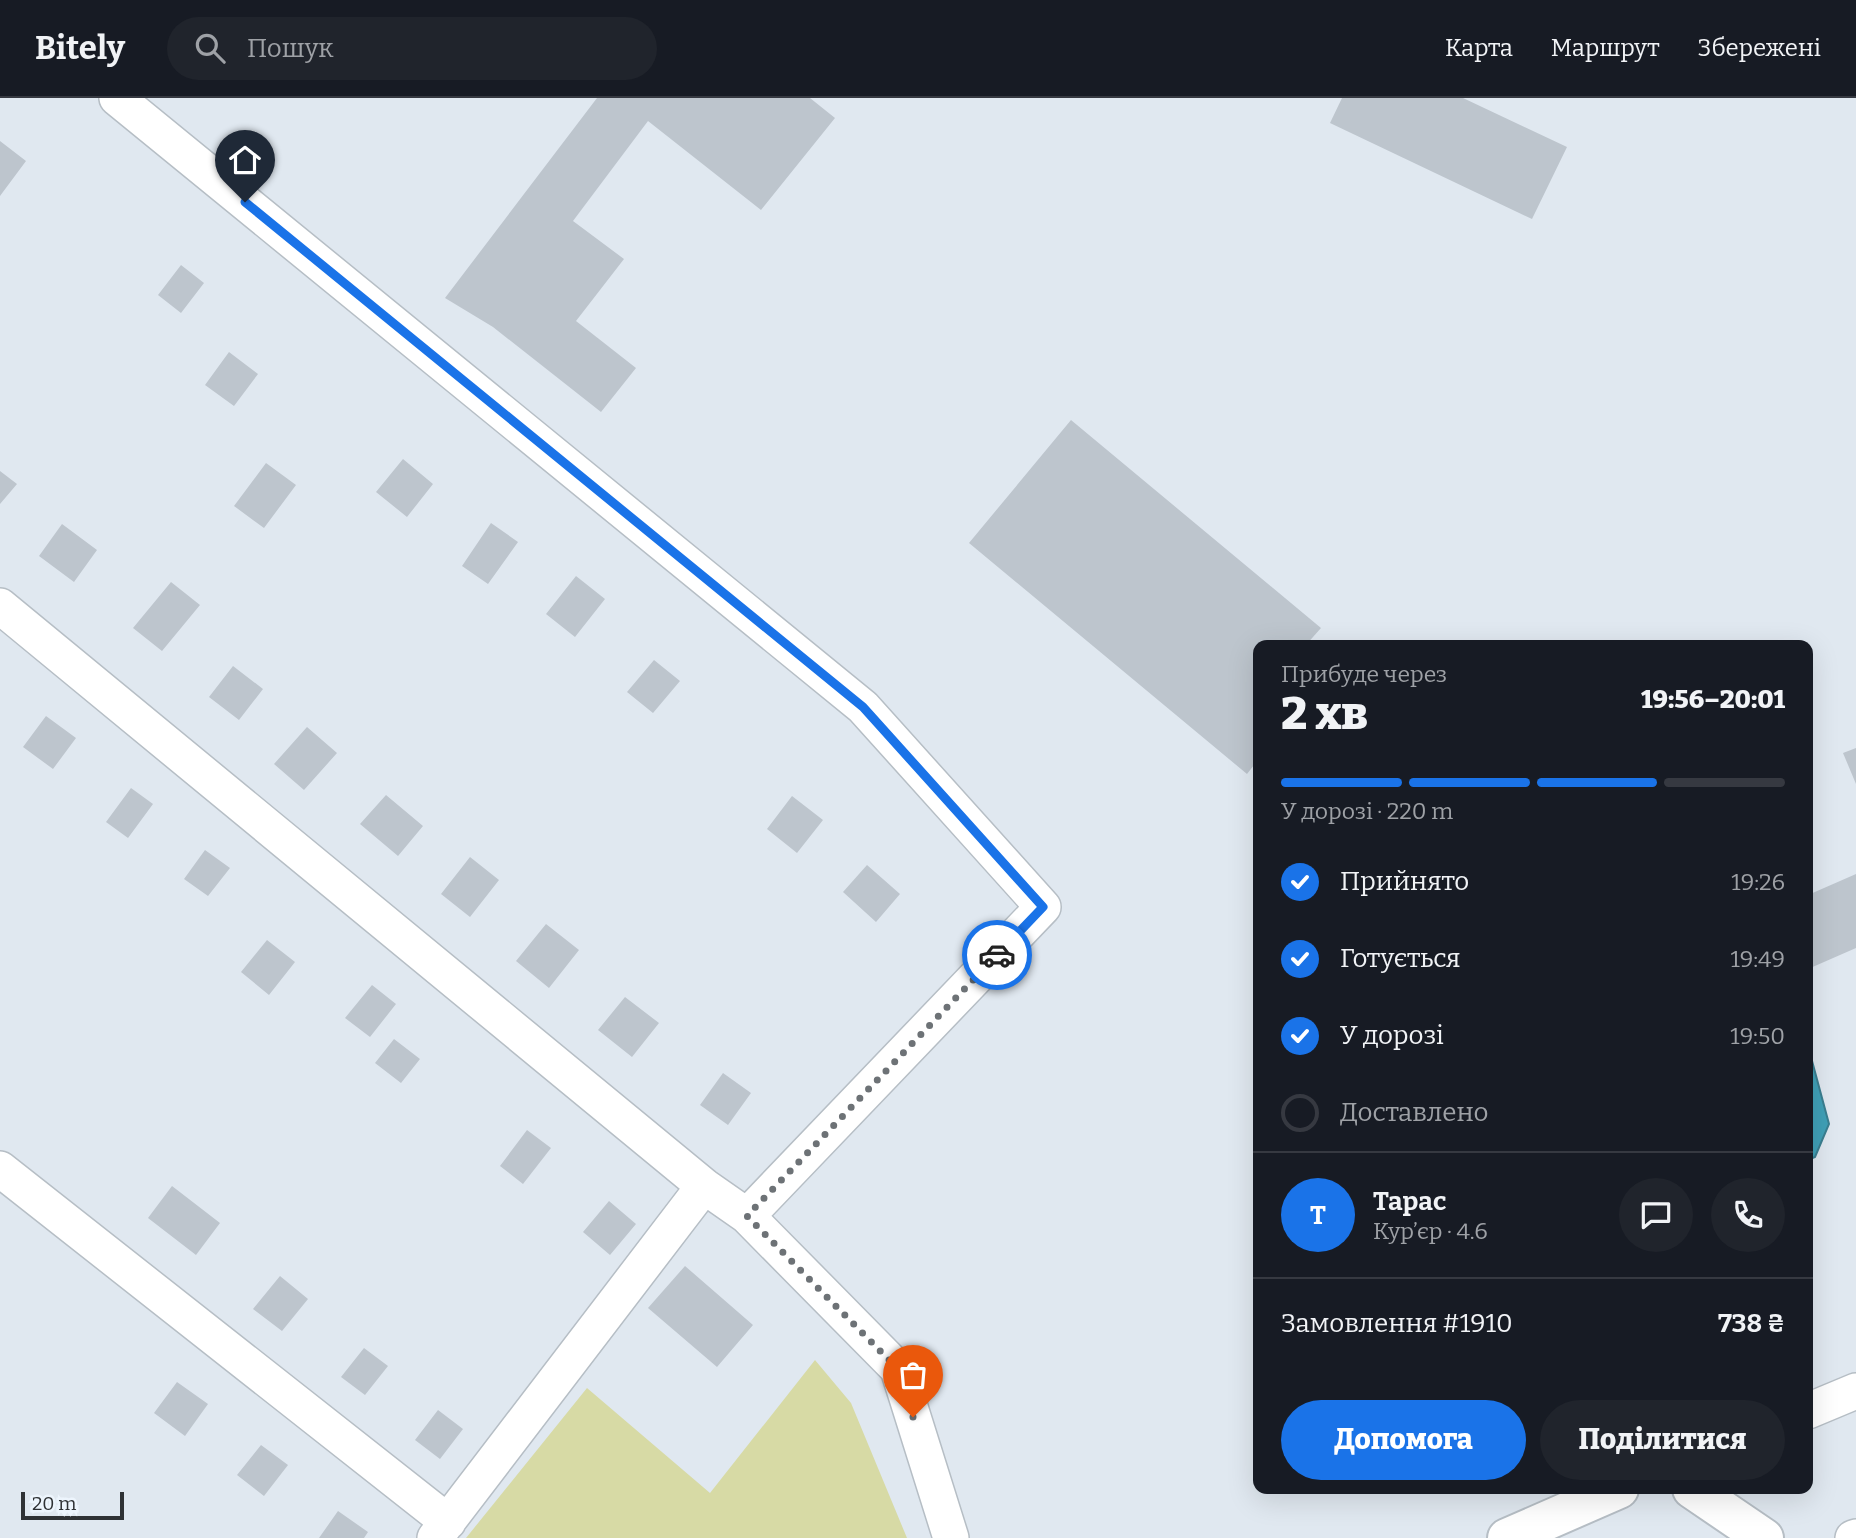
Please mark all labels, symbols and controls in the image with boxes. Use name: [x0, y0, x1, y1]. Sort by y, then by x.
search box: [167, 17, 657, 80]
text: Bitely: [35, 28, 125, 68]
icon: search: [191, 29, 229, 67]
text: Пошук: [247, 33, 333, 64]
text: Карта: [1445, 34, 1513, 62]
text: Маршрут: [1551, 34, 1660, 62]
text: Збережені: [1698, 34, 1821, 62]
pin: [215, 130, 275, 202]
icon: home: [226, 141, 264, 179]
text: Прибуде через: [1281, 660, 1447, 688]
text: 19:56–20:01: [1641, 684, 1785, 715]
text: 2 хв: [1281, 686, 1368, 741]
text: У дорозі · 220 m: [1281, 797, 1453, 825]
icon: check: [1281, 863, 1319, 901]
text: Прийнято: [1340, 866, 1469, 897]
text: 19:26: [1731, 868, 1785, 896]
courier: [962, 920, 1032, 990]
icon: car: [978, 936, 1016, 974]
icon: check: [1281, 940, 1319, 978]
text: Готується: [1340, 943, 1460, 974]
text: 19:49: [1730, 945, 1785, 973]
icon: check: [1281, 1017, 1319, 1055]
text: У дорозі: [1340, 1020, 1444, 1051]
text: 19:50: [1730, 1022, 1785, 1050]
text: Доставлено: [1340, 1097, 1489, 1128]
button: chat: [1619, 1178, 1693, 1252]
button: phone: [1711, 1178, 1785, 1252]
text: Тарас: [1373, 1186, 1446, 1217]
text: Т: [1310, 1200, 1326, 1231]
text: Кур’єр · 4.6: [1373, 1217, 1488, 1245]
text: Замовлення #1910: [1281, 1308, 1513, 1339]
text: 738 ₴: [1718, 1308, 1785, 1339]
pin: [883, 1345, 943, 1417]
icon: bag: [894, 1356, 932, 1394]
button: Допомога: [1281, 1400, 1526, 1480]
button: Поділитися: [1540, 1400, 1785, 1480]
scale bar: [21, 1489, 124, 1521]
text: 20 m: [32, 1492, 76, 1515]

